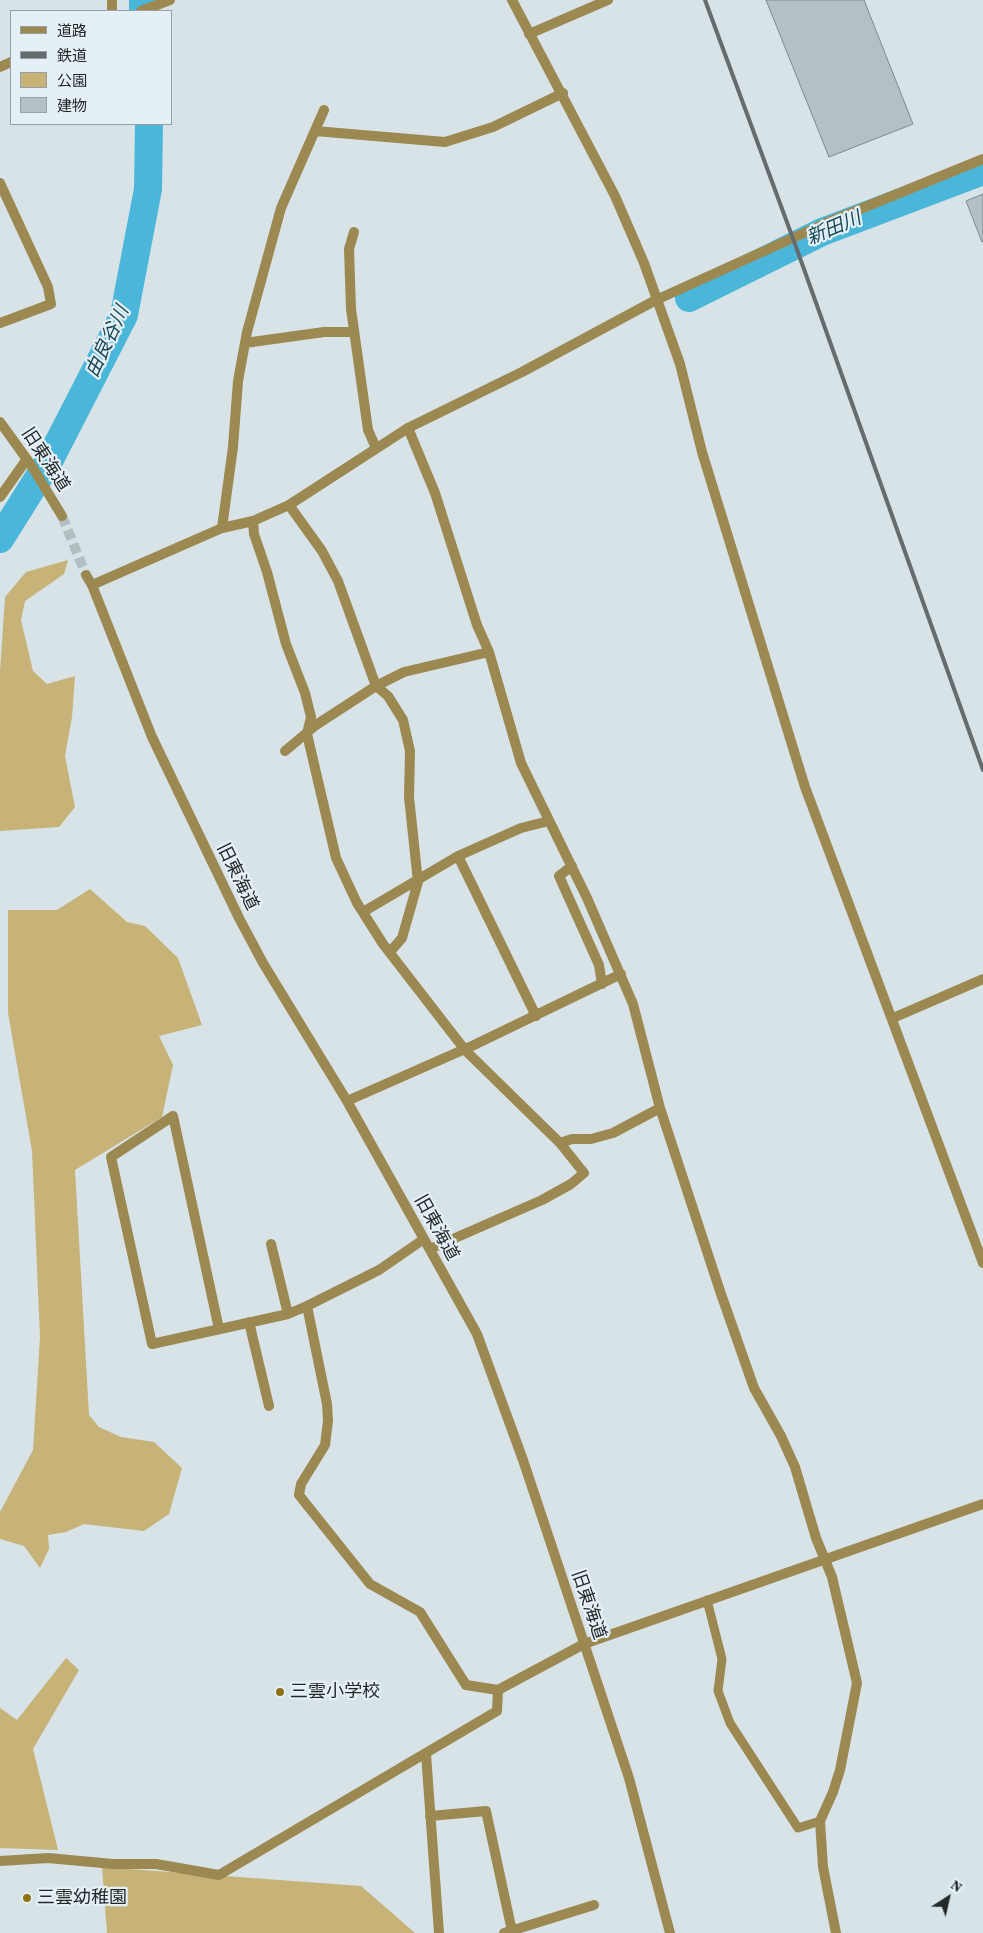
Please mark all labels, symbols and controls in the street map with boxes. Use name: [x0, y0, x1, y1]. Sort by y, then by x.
legend: [10, 10, 172, 125]
text: 道路: [57, 20, 87, 41]
text: 鉄道: [57, 45, 87, 66]
text: 公園: [57, 70, 87, 91]
text: 建物: [57, 95, 87, 116]
water label: 新田川: [803, 207, 865, 251]
water label: 由良谷川: [82, 303, 134, 381]
street label: 旧東海道: [16, 424, 74, 496]
street label: 旧東海道: [212, 840, 262, 914]
street label: 旧東海道: [409, 1191, 463, 1265]
street label: 旧東海道: [566, 1567, 610, 1643]
place label: 三雲小学校: [290, 1681, 380, 1703]
marker: 三雲小学校: [274, 1686, 286, 1698]
north arrow: [923, 1873, 973, 1923]
text: N: [947, 1875, 967, 1897]
place label: 三雲幼稚園: [37, 1887, 127, 1909]
marker: 三雲幼稚園: [21, 1892, 33, 1904]

